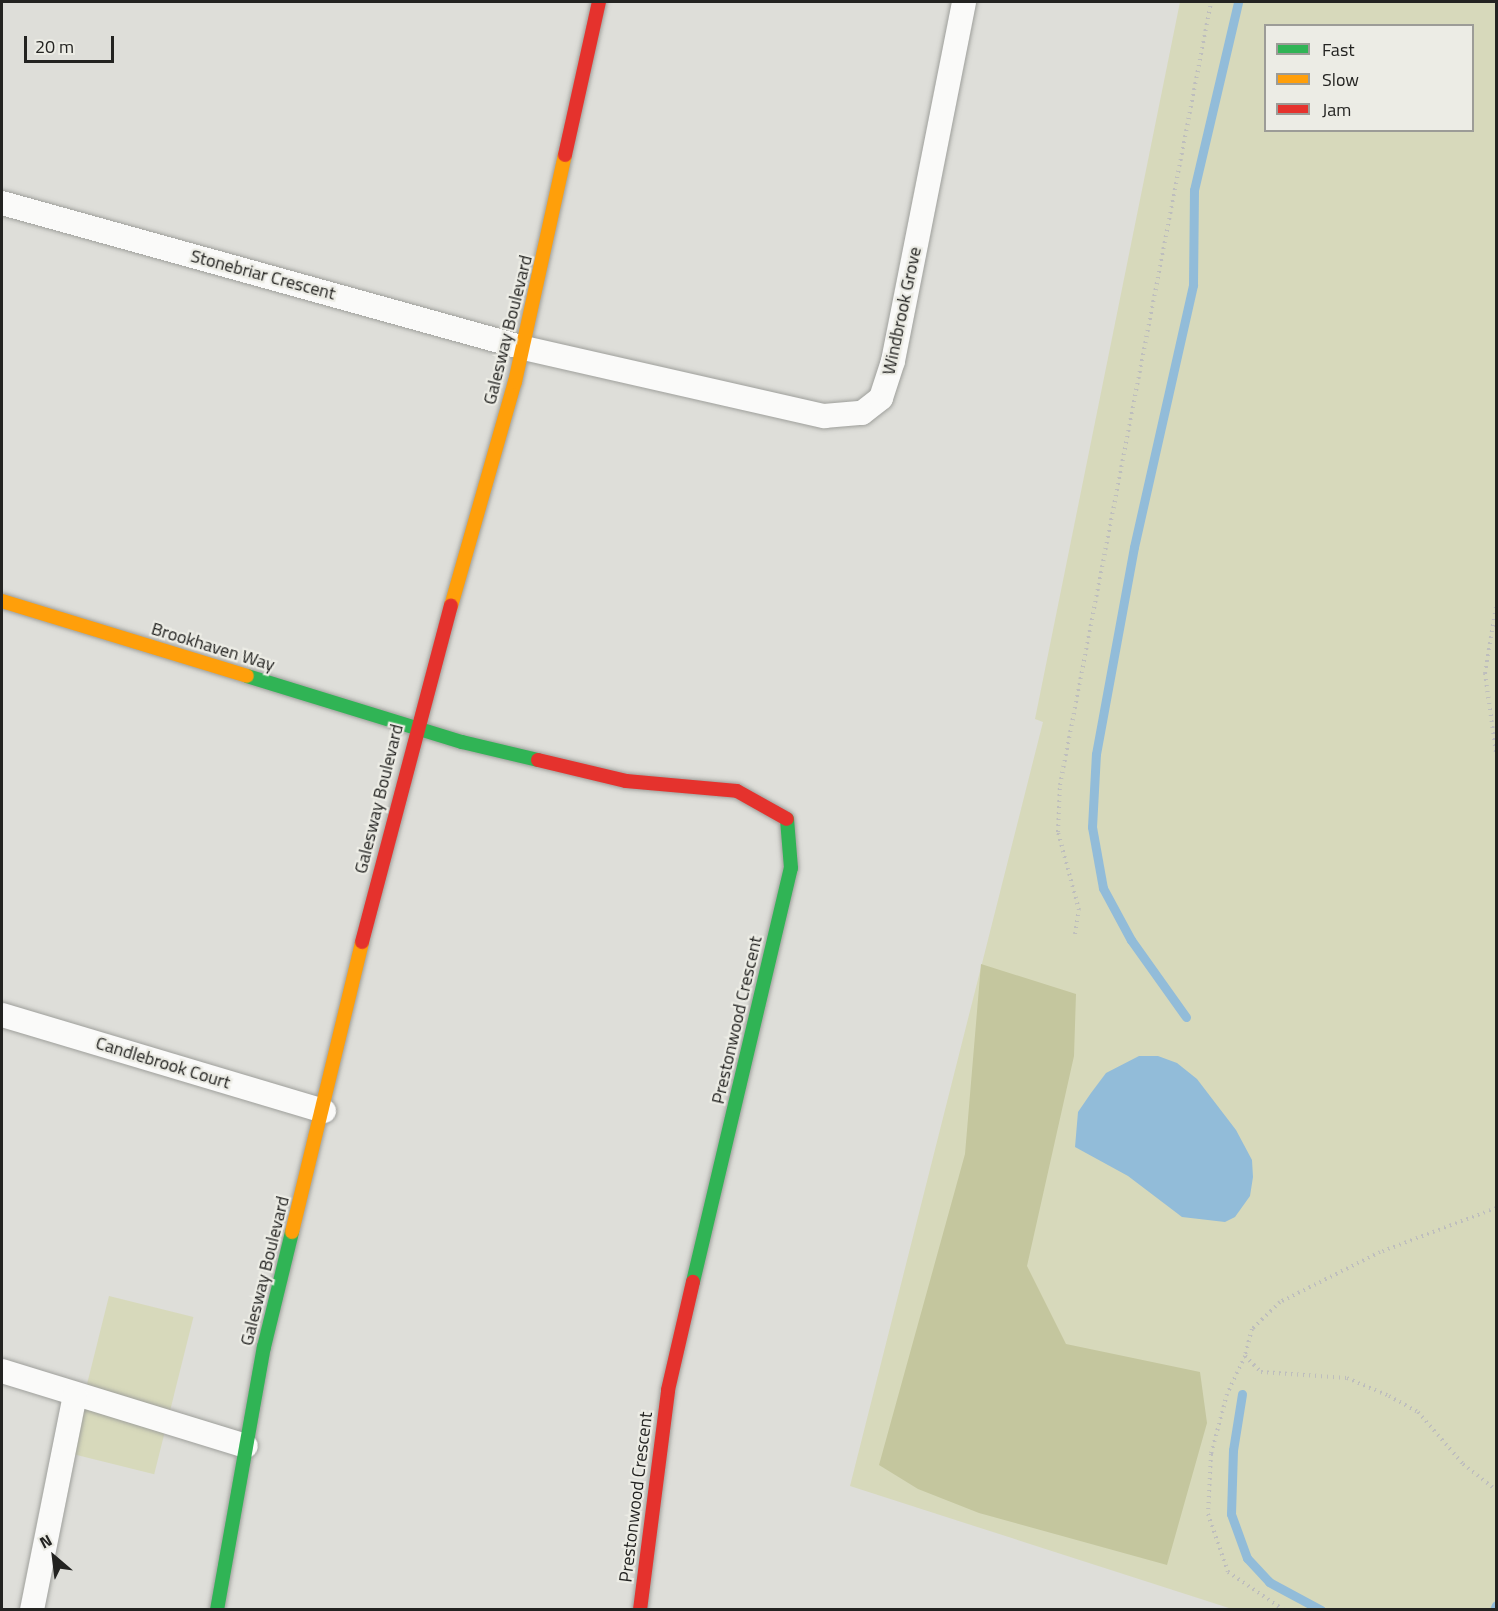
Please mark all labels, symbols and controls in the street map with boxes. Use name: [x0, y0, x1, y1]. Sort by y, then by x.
scale bar: [27, 24, 117, 62]
legend: [1264, 24, 1474, 132]
text: 20 m: [35, 33, 74, 60]
text: Fast: [1322, 36, 1355, 63]
text: Slow: [1322, 66, 1359, 93]
text: Jam: [1322, 96, 1351, 123]
street label: Stonebriar Crescent: [188, 245, 338, 305]
street label: Windbrook Grove: [878, 245, 926, 377]
street label: Galesway Boulevard: [479, 253, 537, 407]
street label: Brookhaven Way: [149, 618, 277, 676]
street label: Galesway Boulevard: [350, 722, 408, 876]
street label: Prestonwood Crescent: [707, 934, 767, 1106]
street label: Candlebrook Court: [93, 1032, 233, 1094]
street label: Galesway Boulevard: [236, 1194, 294, 1348]
street label: Prestonwood Crescent: [615, 1410, 657, 1584]
north arrow: [24, 1527, 84, 1587]
text: N: [35, 1528, 56, 1554]

